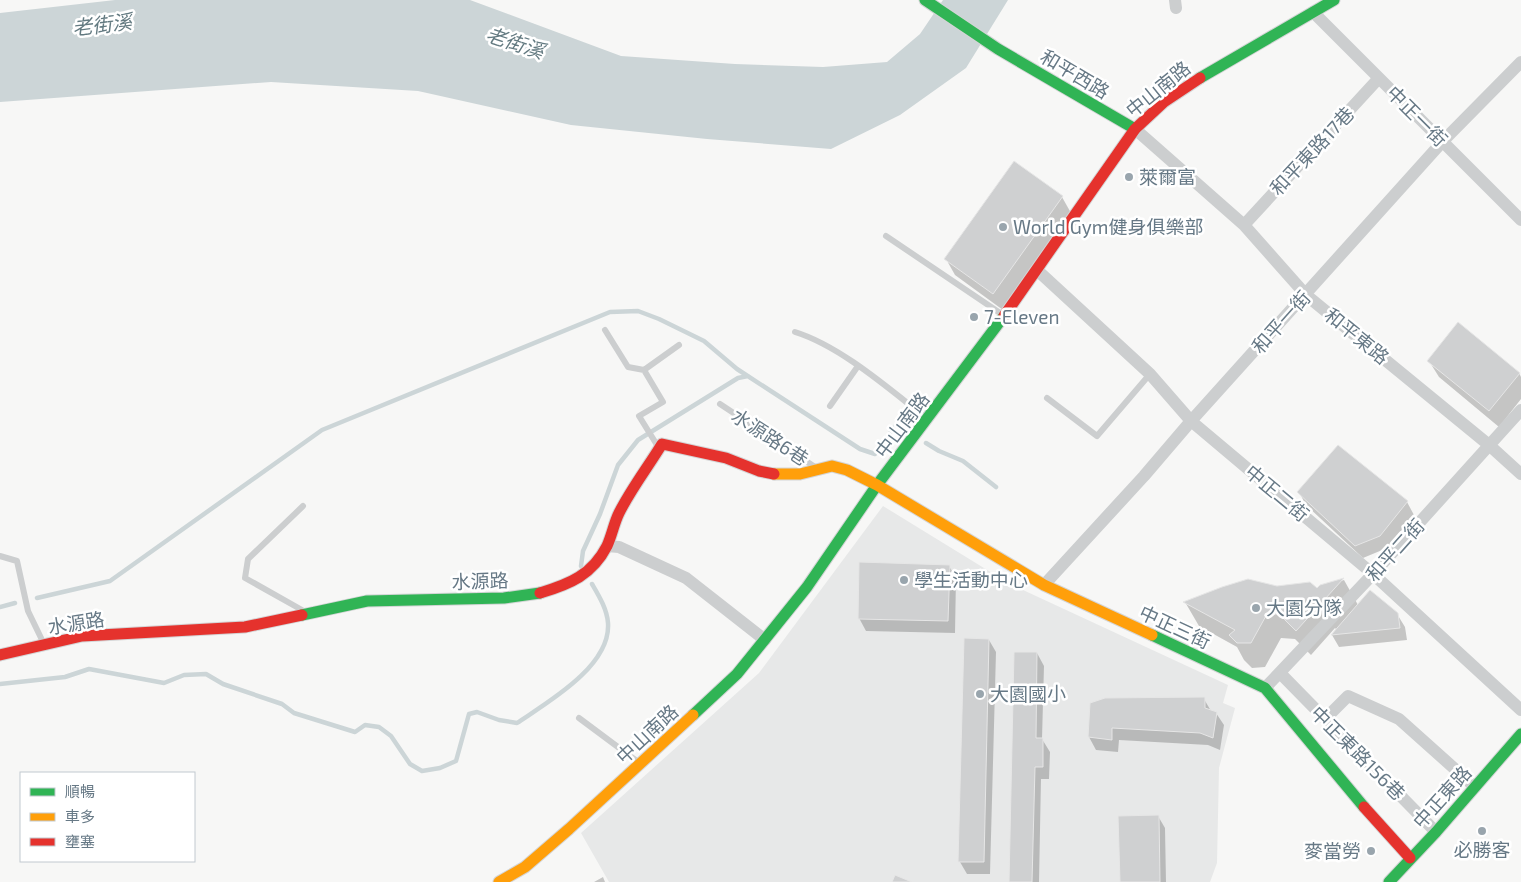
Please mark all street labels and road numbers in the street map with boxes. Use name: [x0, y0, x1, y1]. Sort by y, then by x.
street label: 和平西路: [1037, 44, 1114, 103]
street label: 中山南路: [1121, 56, 1194, 121]
street label: 中正一街: [1382, 81, 1452, 151]
street label: 和平東路17巷: [1265, 102, 1358, 200]
street label: 和平一街: [1247, 286, 1315, 358]
street label: 和平東路: [1321, 303, 1394, 368]
street label: 中山南路: [870, 387, 934, 462]
street label: 水源路6巷: [728, 403, 813, 470]
street label: 中正二街: [1241, 459, 1314, 526]
street label: 和平二街: [1361, 514, 1429, 586]
street label: 水源路: [451, 568, 509, 593]
street label: 中正三街: [1136, 600, 1215, 653]
street label: 水源路: [46, 607, 106, 638]
street label: 中山南路: [611, 699, 682, 768]
street label: 中正東路156巷: [1307, 701, 1410, 804]
street label: 中正東路: [1408, 761, 1476, 833]

